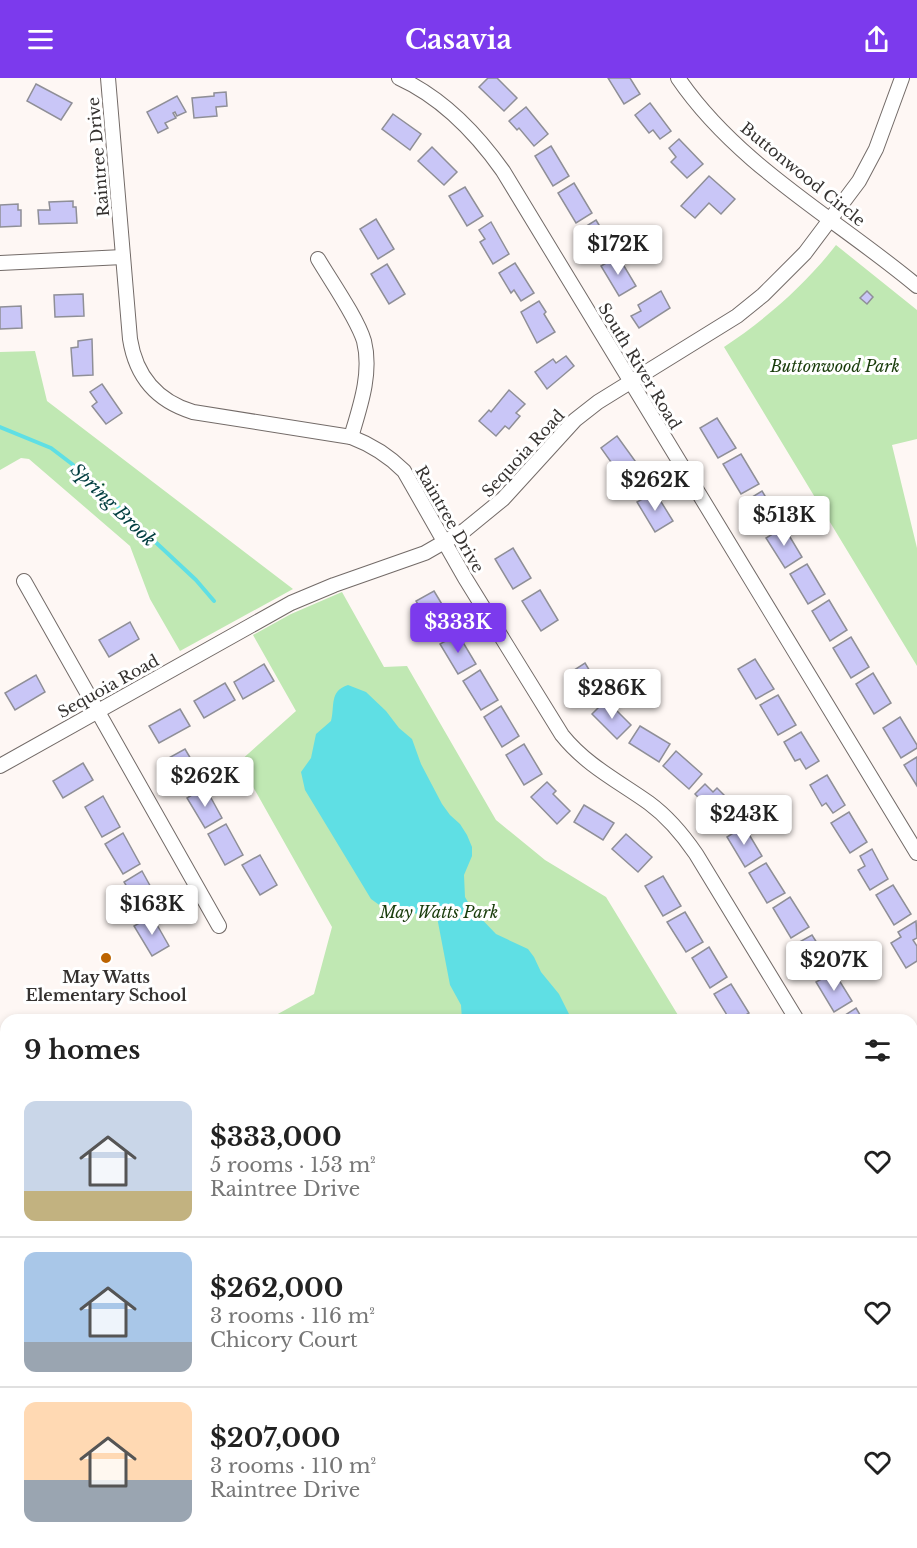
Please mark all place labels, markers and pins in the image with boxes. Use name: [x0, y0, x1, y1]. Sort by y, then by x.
pin: $172K: [576, 225, 660, 276]
pin: $262K: [613, 461, 697, 512]
pin: $513K: [742, 496, 826, 547]
pin: $333K: [416, 603, 500, 654]
pin: $286K: [570, 669, 654, 720]
pin: $262K: [163, 757, 247, 808]
pin: $243K: [702, 795, 786, 846]
pin: $163K: [110, 885, 194, 936]
pin: $207K: [792, 941, 876, 992]
marker: May Watts Elementary School: [99, 951, 113, 965]
place label: May Watts Elementary School: [25, 967, 187, 1005]

